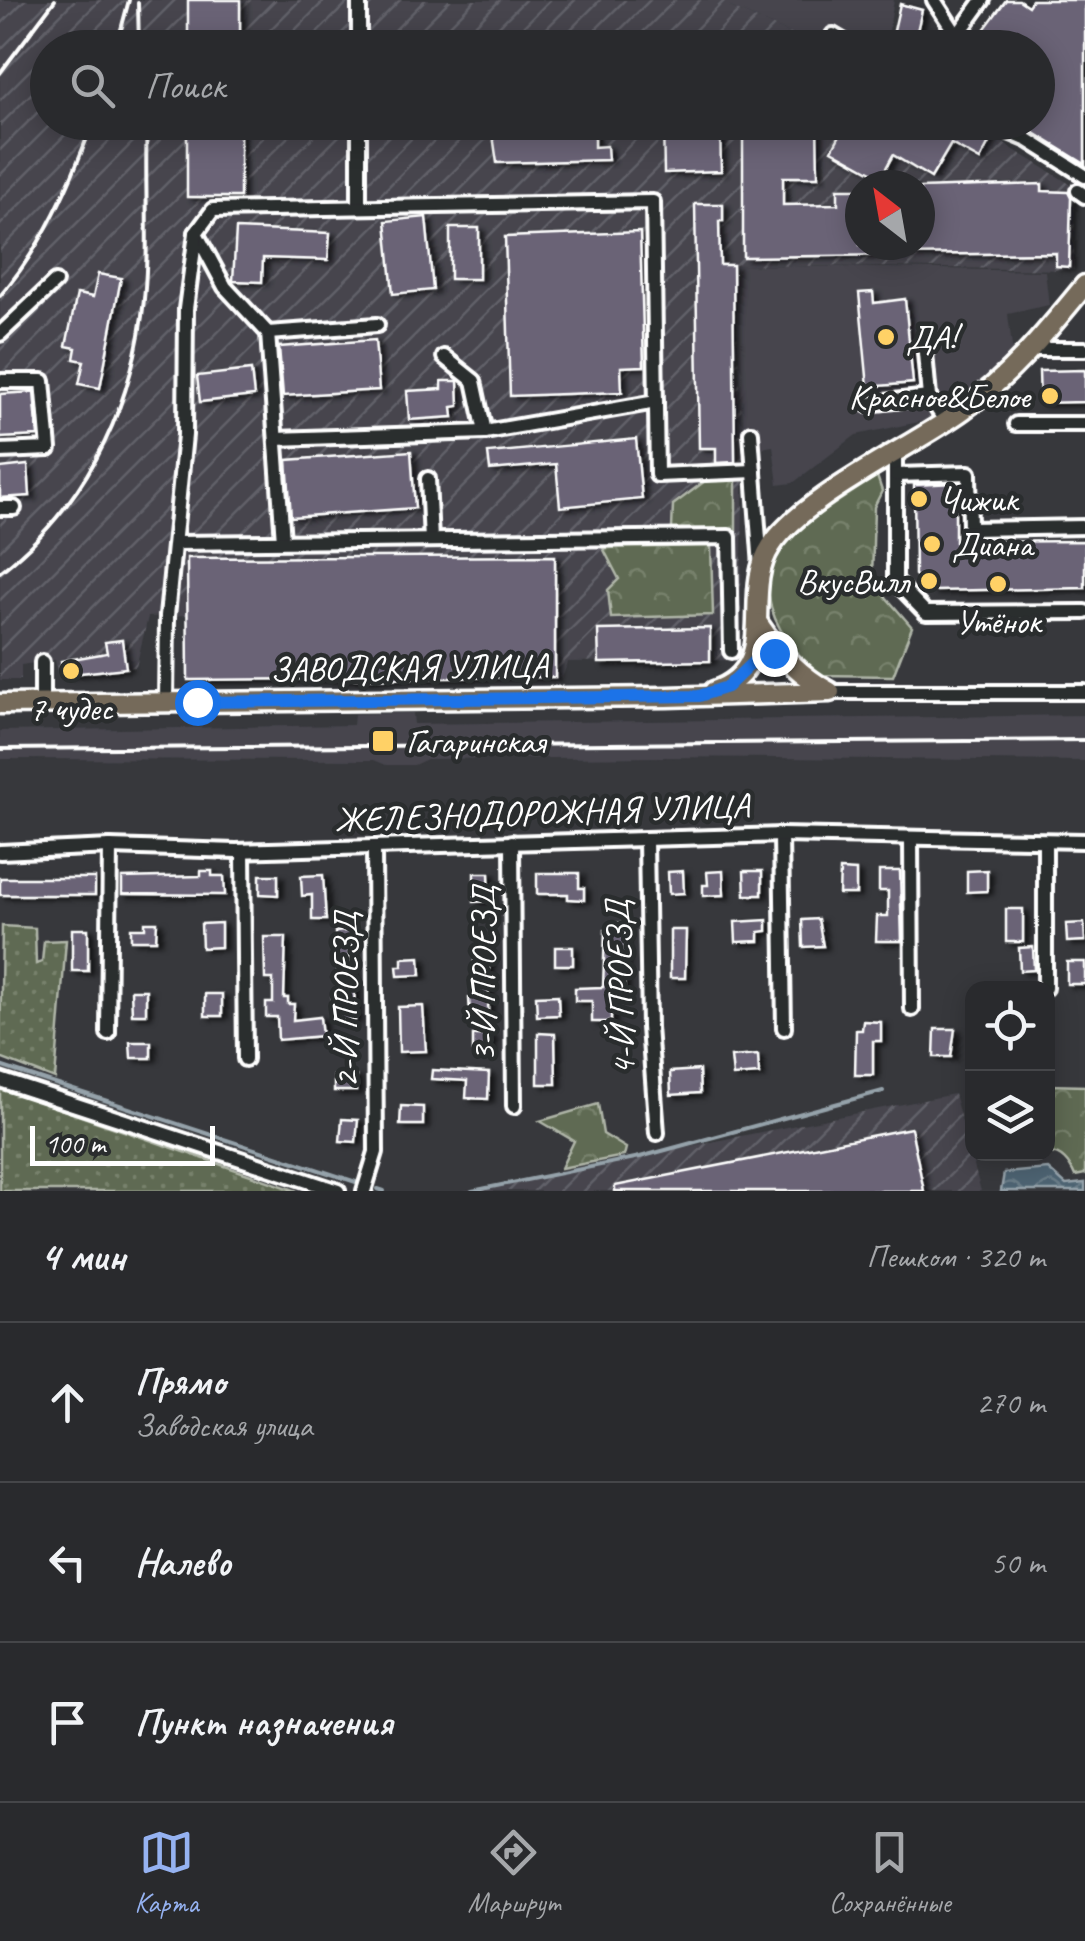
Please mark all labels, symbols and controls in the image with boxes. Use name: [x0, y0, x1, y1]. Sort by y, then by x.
search box: [30, 30, 1055, 140]
icon: search: [65, 58, 120, 113]
text: Поиск: [145, 62, 225, 109]
north arrow: [845, 170, 935, 260]
place label: ДА!: [906, 315, 963, 360]
marker: ДА!: [875, 326, 897, 348]
place label: Красное&Белое: [849, 374, 1033, 419]
marker: Красное&Белое: [1039, 385, 1061, 407]
place label: Чижик: [939, 477, 1021, 522]
marker: Чижик: [908, 488, 930, 510]
place label: Диана: [952, 522, 1035, 567]
marker: Диана: [921, 533, 943, 555]
place label: ВкусВилл: [797, 559, 912, 604]
marker: ВкусВилл: [918, 570, 940, 592]
marker: Утёнок: [987, 573, 1009, 595]
place label: Утёнок: [956, 599, 1044, 644]
route end: [752, 631, 798, 677]
street label: ЗАВОДСКАЯ УЛИЦА: [270, 643, 550, 692]
marker: 7 чудес: [60, 660, 82, 682]
route start: [175, 680, 221, 726]
place label: 7 чудес: [29, 686, 114, 731]
place label: Гагаринская: [406, 719, 547, 764]
marker: Гагаринская: [370, 728, 396, 754]
street label: ЖЕЛЕЗНОДОРОЖНАЯ УЛИЦА: [334, 783, 752, 842]
street label: 3-Й ПРОЕЗД: [461, 884, 506, 1062]
street label: 4-Й ПРОЕЗД: [595, 897, 646, 1076]
street label: 2-Й ПРОЕЗД: [323, 910, 368, 1088]
map controls: [965, 981, 1055, 1161]
button: locate: [965, 981, 1055, 1071]
button: layers: [965, 1071, 1055, 1161]
scale bar: [30, 1121, 215, 1166]
text: 100 m: [45, 1126, 105, 1161]
text: 4 мин: [40, 1230, 125, 1283]
text: Пешком · 320 m: [866, 1236, 1045, 1277]
text: Прямо: [135, 1358, 225, 1405]
icon: ahead: [40, 1375, 95, 1430]
text: 270 m: [976, 1382, 1045, 1423]
text: Заводская улица: [135, 1405, 312, 1446]
icon: left: [40, 1535, 95, 1590]
text: Налево: [135, 1539, 231, 1586]
text: 50 m: [991, 1542, 1045, 1583]
icon: arrive: [40, 1695, 95, 1750]
text: Пункт назначения: [135, 1699, 392, 1746]
tab: Карта: [135, 1825, 199, 1920]
tab: Маршрут: [468, 1825, 560, 1920]
tab: Сохранённые: [829, 1825, 951, 1920]

